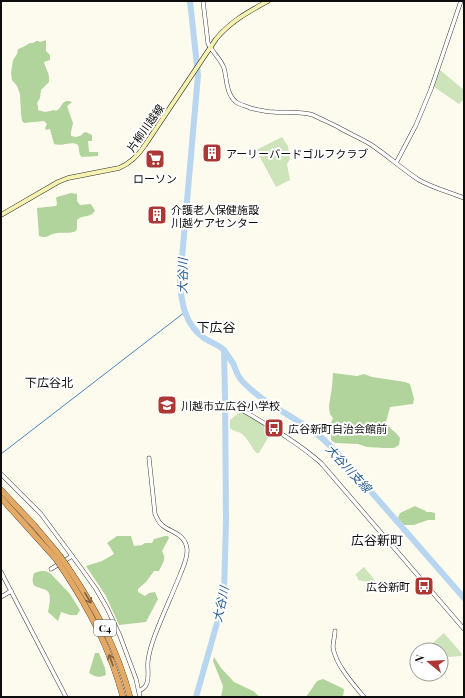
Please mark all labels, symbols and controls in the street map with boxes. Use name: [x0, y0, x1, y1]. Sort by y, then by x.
street label: 片柳川越線: [123, 101, 167, 155]
building icon: アーリーバードゴルフクラブ: [201, 142, 223, 164]
place label: アーリーバードゴルフクラブ: [226, 146, 368, 161]
supermarket icon: ローソン: [144, 148, 166, 170]
place label: ローソン: [133, 171, 177, 186]
place label: 介護老人保健施設 川越ケアセンター: [171, 202, 259, 230]
building icon: 介護老人保健施設 川越ケアセンター: [146, 204, 168, 226]
water label: 大谷川: [174, 256, 190, 294]
district label: 下広谷: [196, 318, 236, 335]
district label: 下広谷北: [25, 374, 73, 390]
school or university icon: 川越市立広谷小学校: [156, 394, 178, 416]
place label: 川越市立広谷小学校: [181, 398, 280, 413]
bus stop icon: 広谷新町自治会館前: [263, 417, 285, 439]
place label: 広谷新町自治会館前: [288, 421, 387, 436]
water label: 大谷川支線: [323, 441, 377, 497]
district label: 広谷新町: [351, 531, 403, 548]
bus stop icon: 広谷新町: [413, 575, 435, 597]
place label: 広谷新町: [366, 579, 410, 594]
water label: 大谷川: [208, 583, 232, 623]
one-way arrow: [85, 592, 93, 604]
road number: C4: [94, 620, 116, 636]
north arrow: [409, 642, 449, 682]
text: N: [411, 653, 427, 665]
one-way arrow: [107, 654, 115, 666]

